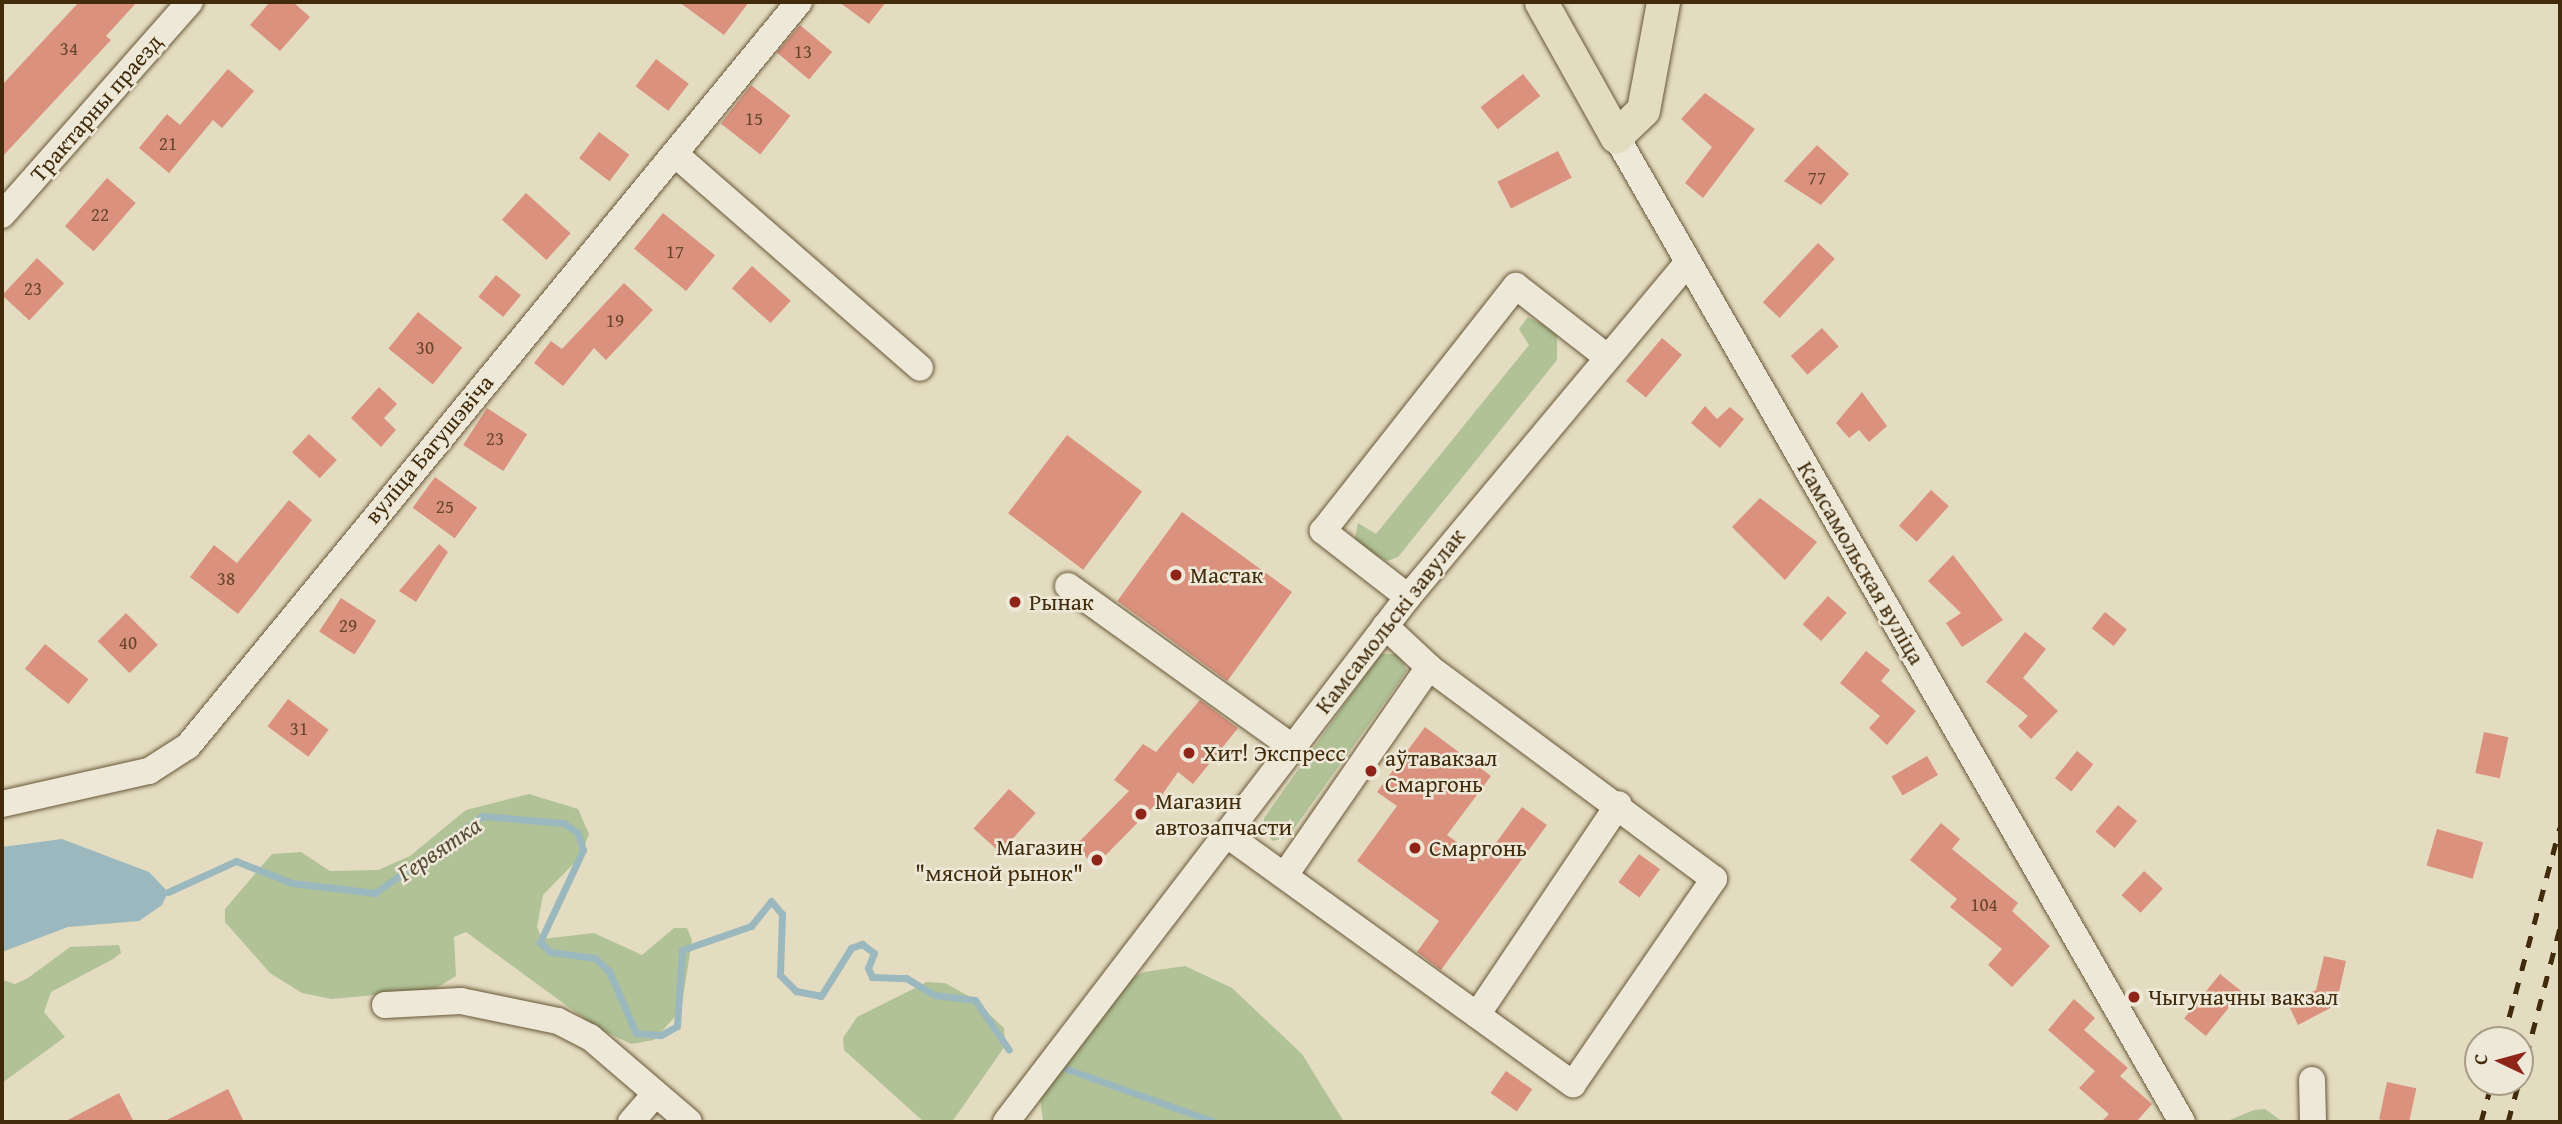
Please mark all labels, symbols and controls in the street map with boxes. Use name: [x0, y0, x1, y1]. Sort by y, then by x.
street label: Трактарны праезд: [24, 28, 168, 188]
house number: 34: [60, 38, 78, 60]
house number: 13: [794, 41, 812, 63]
house number: 15: [745, 108, 763, 130]
house number: 21: [159, 133, 177, 155]
house number: 77: [1808, 167, 1826, 189]
house number: 22: [91, 204, 109, 226]
house number: 17: [666, 241, 684, 263]
house number: 23: [24, 278, 42, 300]
house number: 19: [606, 310, 624, 332]
house number: 30: [416, 337, 434, 359]
street label: вуліца Багушэвіча: [359, 369, 499, 529]
house number: 23: [486, 428, 504, 450]
street label: Камсамольская вуліца: [1791, 456, 1931, 670]
house number: 25: [436, 496, 454, 518]
street label: Камсамольскі завулак: [1309, 523, 1471, 719]
place label: Мастак: [1190, 561, 1263, 589]
marker: Мастак: [1168, 567, 1184, 583]
house number: 38: [217, 568, 235, 590]
place label: Рынак: [1029, 588, 1094, 616]
marker: Рынак: [1007, 594, 1023, 610]
house number: 29: [339, 615, 357, 637]
house number: 40: [119, 632, 137, 654]
house number: 31: [290, 718, 308, 740]
place label: Хит! Экспресс: [1203, 739, 1346, 767]
place label: аўтавакзал Смаргонь: [1385, 744, 1498, 798]
marker: Хит! Экспресс: [1181, 745, 1197, 761]
marker: аўтавакзал Смаргонь: [1363, 763, 1379, 779]
place label: Магазин автозапчасти: [1155, 787, 1292, 841]
marker: Магазин автозапчасти: [1133, 806, 1149, 822]
water label: Гервятка: [392, 811, 486, 887]
place label: Магазин "мясной рынок": [915, 833, 1083, 887]
place label: Смаргонь: [1429, 834, 1527, 862]
marker: Смаргонь: [1407, 840, 1423, 856]
marker: Магазин "мясной рынок": [1089, 852, 1105, 868]
house number: 104: [1970, 894, 1998, 916]
place label: Чыгуначны вакзал: [2148, 983, 2339, 1011]
marker: Чыгуначны вакзал: [2126, 989, 2142, 1005]
north arrow: [2464, 1026, 2534, 1096]
text: С: [2466, 1053, 2494, 1066]

